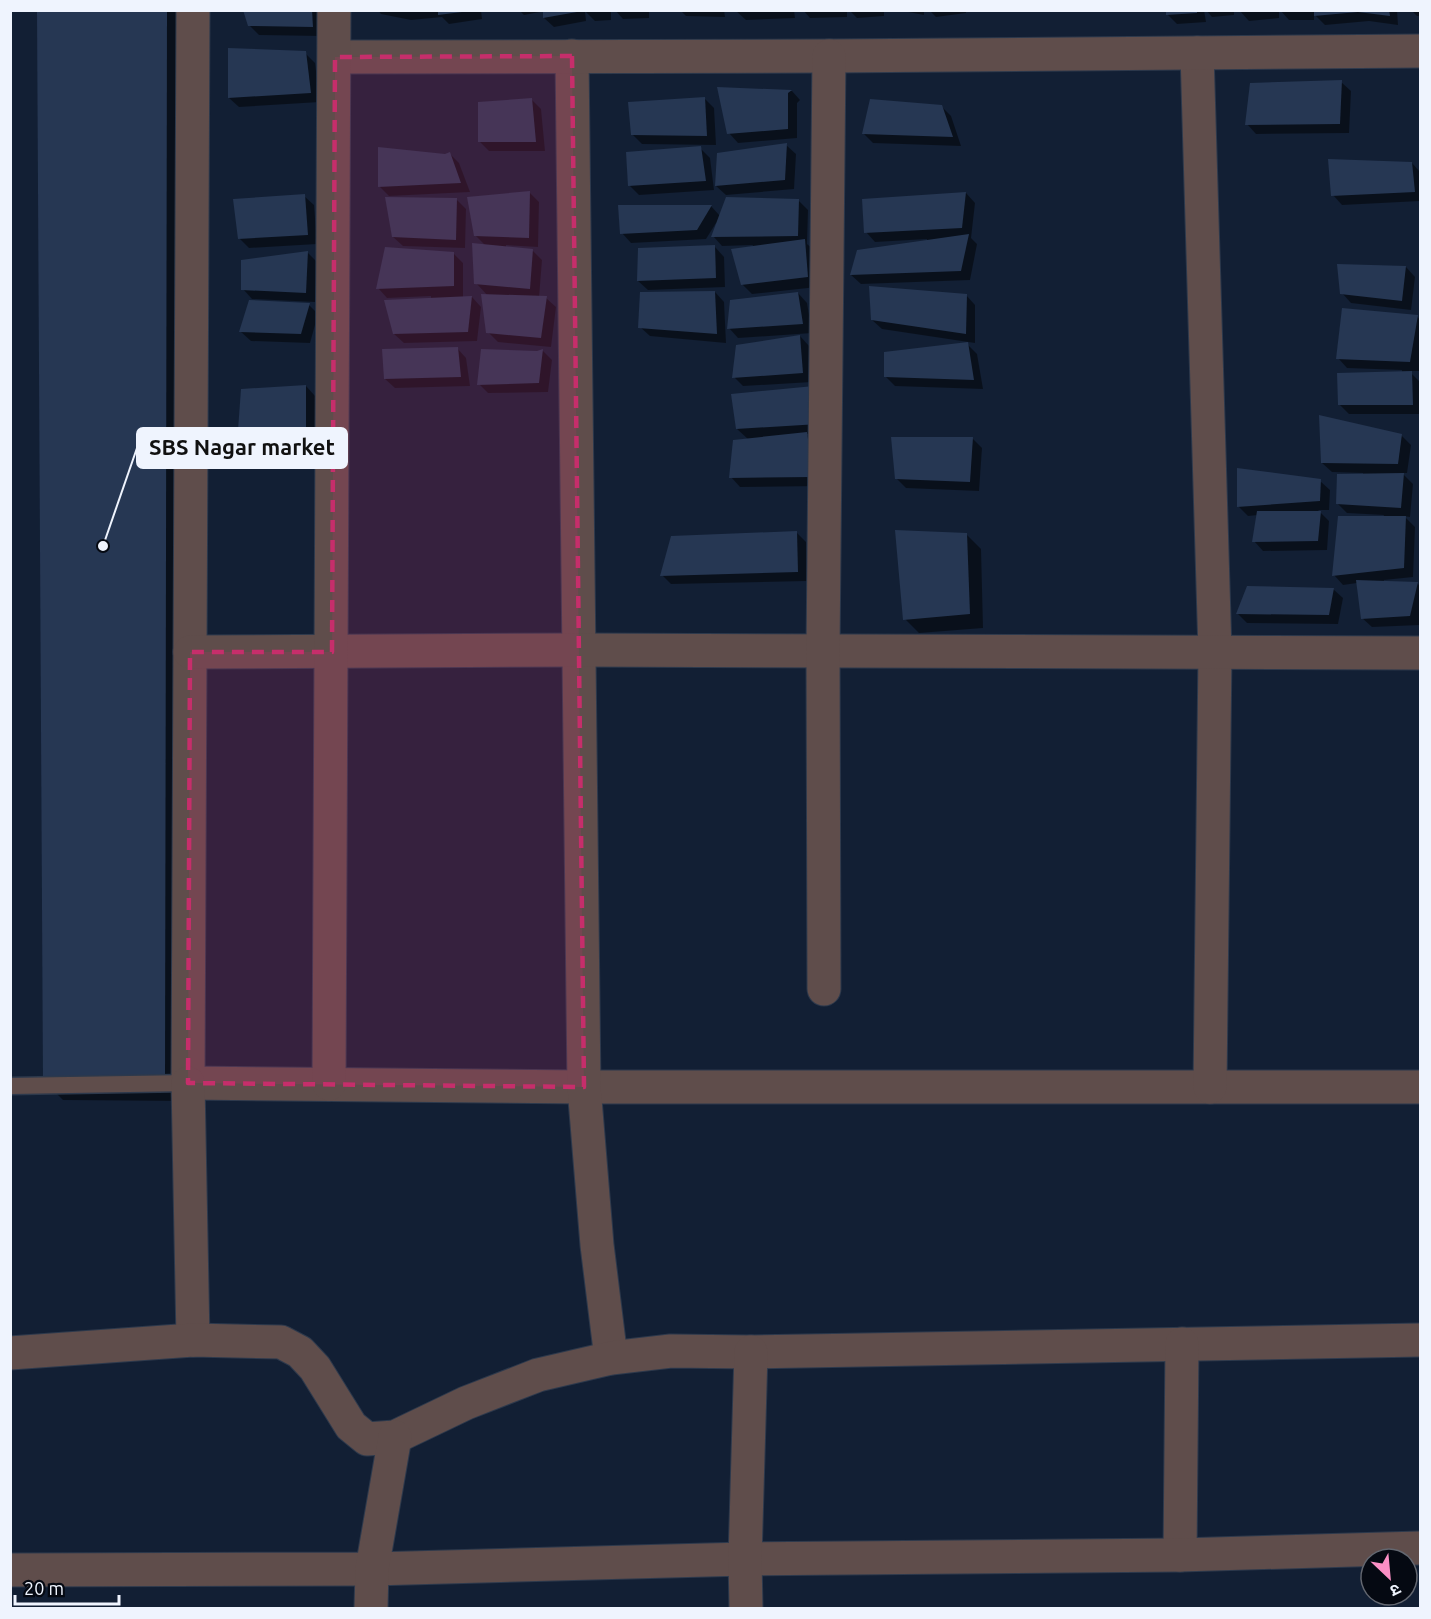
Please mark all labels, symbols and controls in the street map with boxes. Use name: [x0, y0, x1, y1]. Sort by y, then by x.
callout: SBS Nagar market: [137, 428, 347, 468]
text: SBS Nagar market: [149, 434, 335, 459]
north arrow: [1359, 1547, 1419, 1607]
scale bar: [15, 1568, 118, 1606]
text: 20 m: [24, 1578, 64, 1598]
text: उ: [1387, 1580, 1404, 1601]

